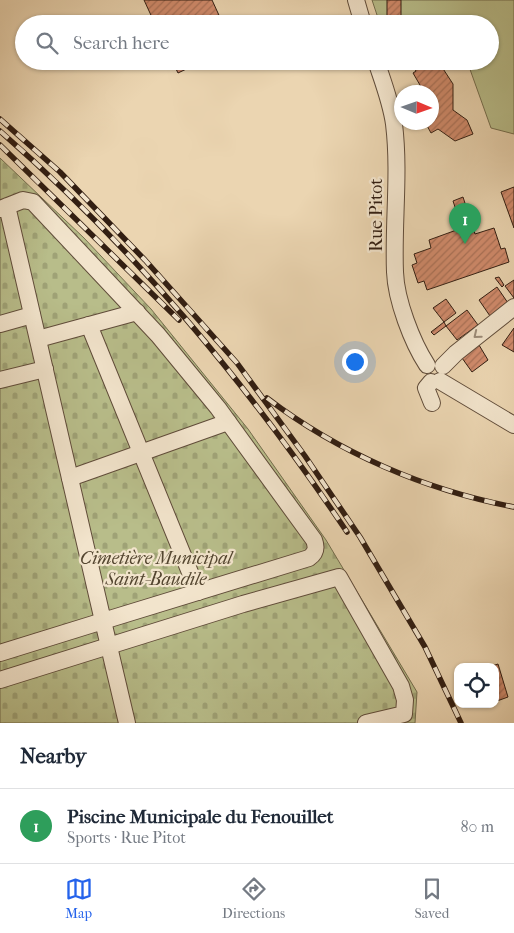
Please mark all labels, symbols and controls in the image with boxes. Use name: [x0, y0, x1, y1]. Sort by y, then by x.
search box: [15, 15, 499, 70]
icon: search: [33, 29, 61, 57]
text: Search here: [73, 32, 169, 54]
north arrow: [394, 85, 439, 130]
street label: Rue Pitot: [366, 178, 387, 252]
pin: 1: [449, 203, 481, 244]
one-way arrow: [474, 330, 483, 339]
your location: [342, 349, 368, 375]
park label: Cimetière Municipal Saint-Baudile: [80, 548, 235, 590]
map controls: [454, 663, 499, 708]
button: locate: [454, 663, 499, 708]
text: Nearby: [20, 744, 86, 768]
text: Piscine Municipale du Fenouillet: [67, 806, 334, 828]
text: 1: [33, 817, 39, 836]
text: 80 m: [460, 817, 494, 836]
text: Sports · Rue Pitot: [67, 828, 186, 847]
tab: Map: [65, 875, 93, 922]
tab: Directions: [222, 875, 285, 922]
tab: Saved: [415, 875, 449, 922]

